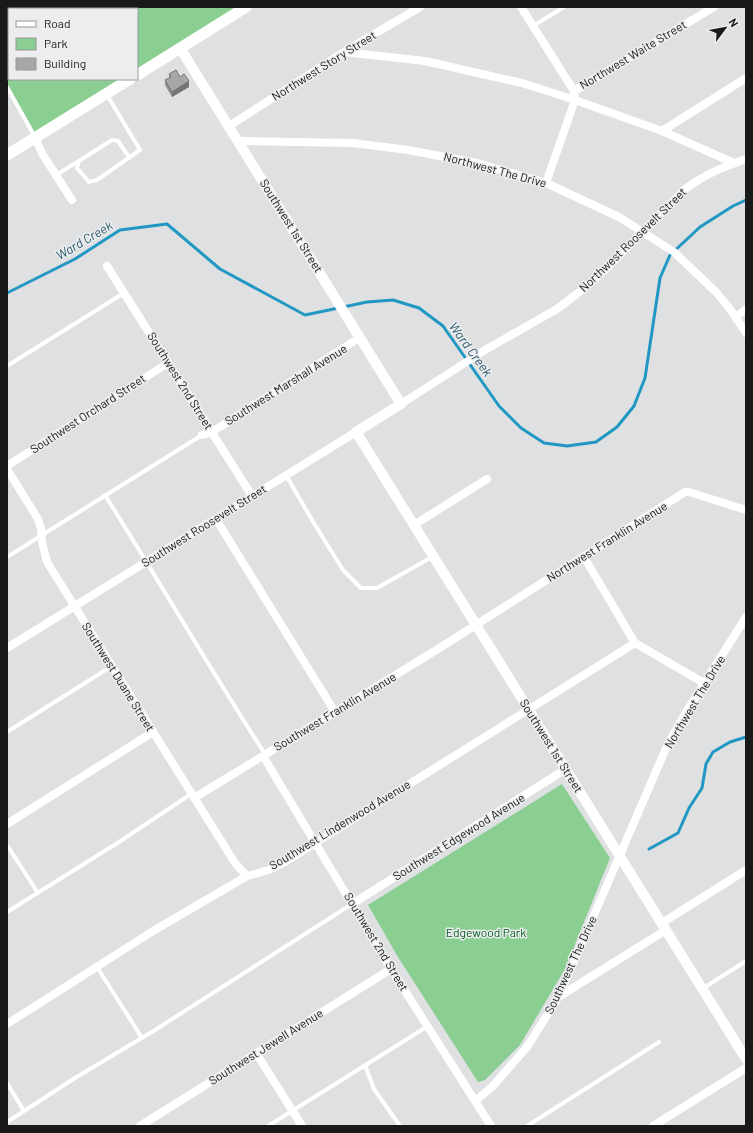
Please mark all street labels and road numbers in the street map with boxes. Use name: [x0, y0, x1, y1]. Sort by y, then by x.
street label: Northwest Waite Street: [577, 17, 688, 92]
street label: Northwest Story Street: [269, 27, 378, 103]
street label: Northwest The Drive: [442, 149, 548, 190]
street label: Southwest 1st Street: [257, 176, 326, 275]
street label: Northwest Roosevelt Street: [576, 184, 689, 294]
street label: Southwest 2nd Street: [145, 329, 217, 432]
street label: Southwest Marshall Avenue: [222, 341, 349, 428]
street label: Southwest Orchard Street: [27, 371, 148, 456]
street label: Southwest Roosevelt Street: [138, 481, 268, 569]
street label: Northwest Franklin Avenue: [544, 498, 669, 584]
street label: Southwest Duane Street: [80, 619, 158, 733]
street label: Northwest The Drive: [661, 652, 727, 750]
street label: Southwest Franklin Avenue: [271, 669, 398, 753]
street label: Southwest 1st Street: [517, 696, 586, 795]
street label: Southwest Lindenwood Avenue: [266, 776, 413, 872]
street label: Southwest Edgewood Avenue: [390, 790, 527, 883]
street label: Southwest 2nd Street: [342, 890, 412, 993]
street label: Southwest The Drive: [541, 913, 599, 1016]
street label: Southwest Jewell Avenue: [206, 1005, 325, 1087]

